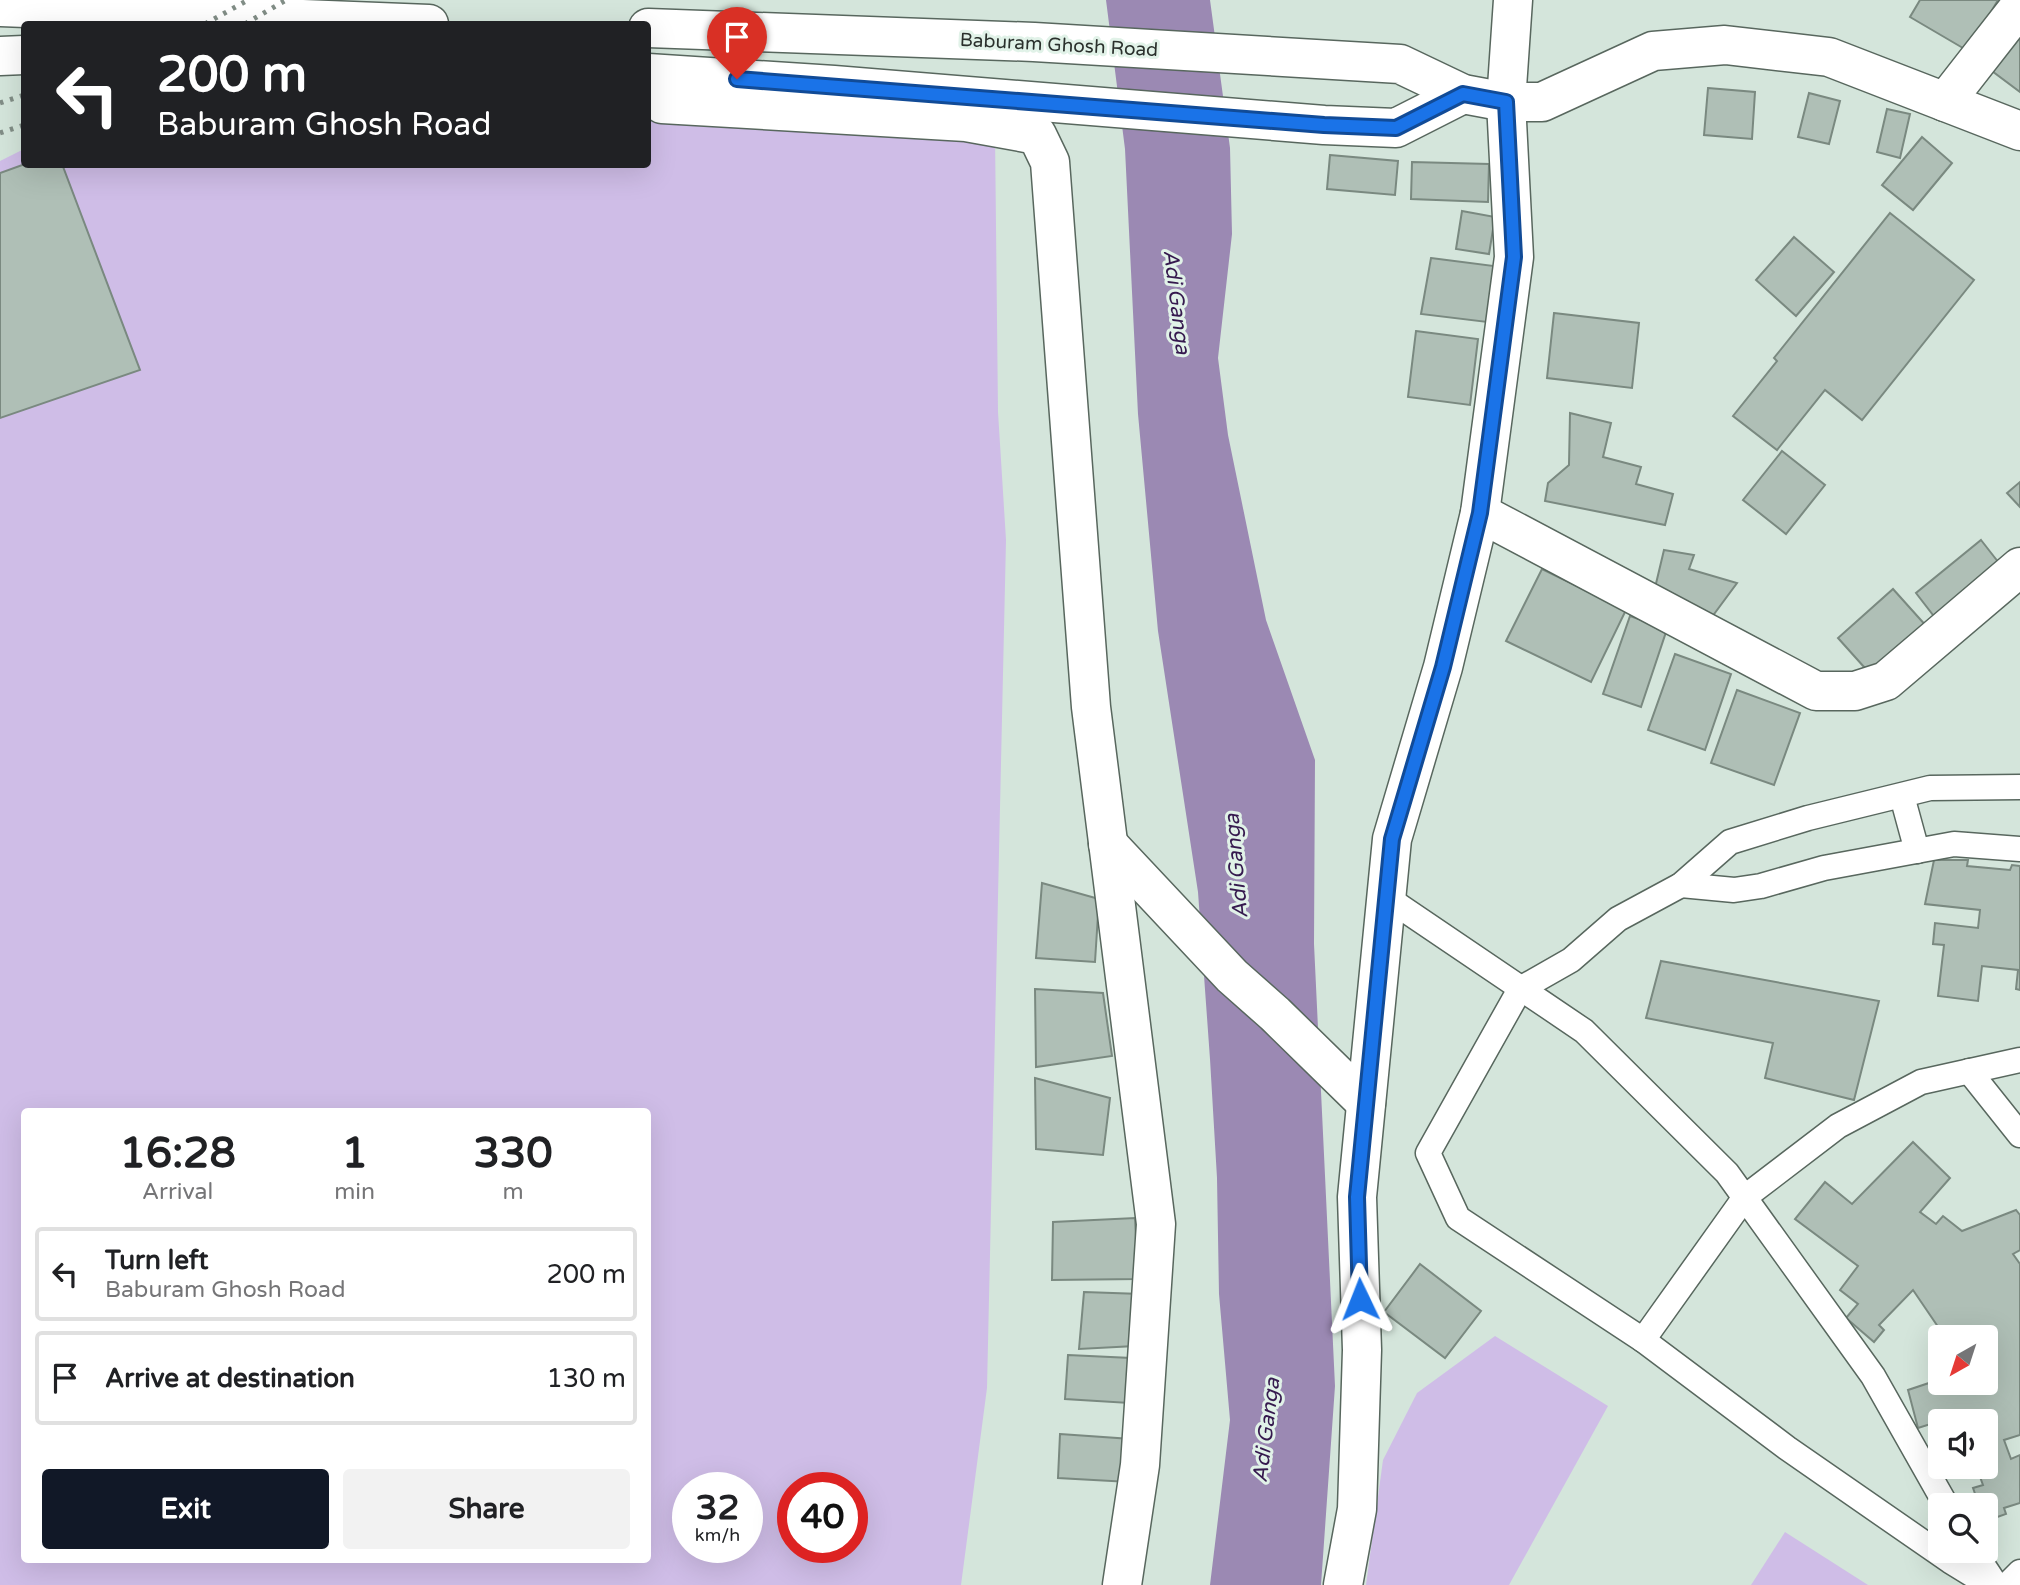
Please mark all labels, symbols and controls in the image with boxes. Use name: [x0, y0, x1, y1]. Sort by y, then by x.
pin: [707, 7, 767, 79]
icon: arrive: [718, 18, 756, 56]
street label: Baburam Ghosh Road: [959, 29, 1159, 61]
text: 200 m: [157, 46, 307, 105]
icon: left: [42, 49, 133, 140]
text: Baburam Ghosh Road: [157, 106, 492, 144]
water label: Adi Ganga: [1158, 248, 1195, 357]
water label: Adi Ganga: [1219, 811, 1254, 919]
text: 16:28: [119, 1128, 236, 1179]
text: 1: [341, 1128, 368, 1179]
text: 330: [473, 1128, 553, 1179]
text: Arrival: [142, 1178, 213, 1206]
text: min: [334, 1178, 375, 1206]
text: m: [502, 1178, 524, 1206]
text: Turn left: [105, 1245, 208, 1276]
icon: left: [46, 1255, 84, 1293]
text: 200 m: [546, 1259, 626, 1290]
position arrow: [1323, 1262, 1397, 1336]
text: Baburam Ghosh Road: [105, 1276, 345, 1304]
north arrow: [1928, 1325, 1998, 1395]
map controls: [1928, 1325, 1998, 1563]
icon: arrive: [46, 1359, 84, 1397]
text: Arrive at destination: [105, 1363, 355, 1394]
text: 130 m: [546, 1363, 626, 1394]
water label: Adi Ganga: [1248, 1375, 1285, 1484]
button: sound: [1928, 1409, 1998, 1479]
button: Exit: [42, 1469, 329, 1549]
button: Share: [343, 1469, 630, 1549]
speed limit sign: 40: [777, 1472, 868, 1563]
text: 32: [696, 1487, 739, 1529]
button: search: [1928, 1493, 1998, 1563]
text: km/h: [695, 1524, 740, 1546]

